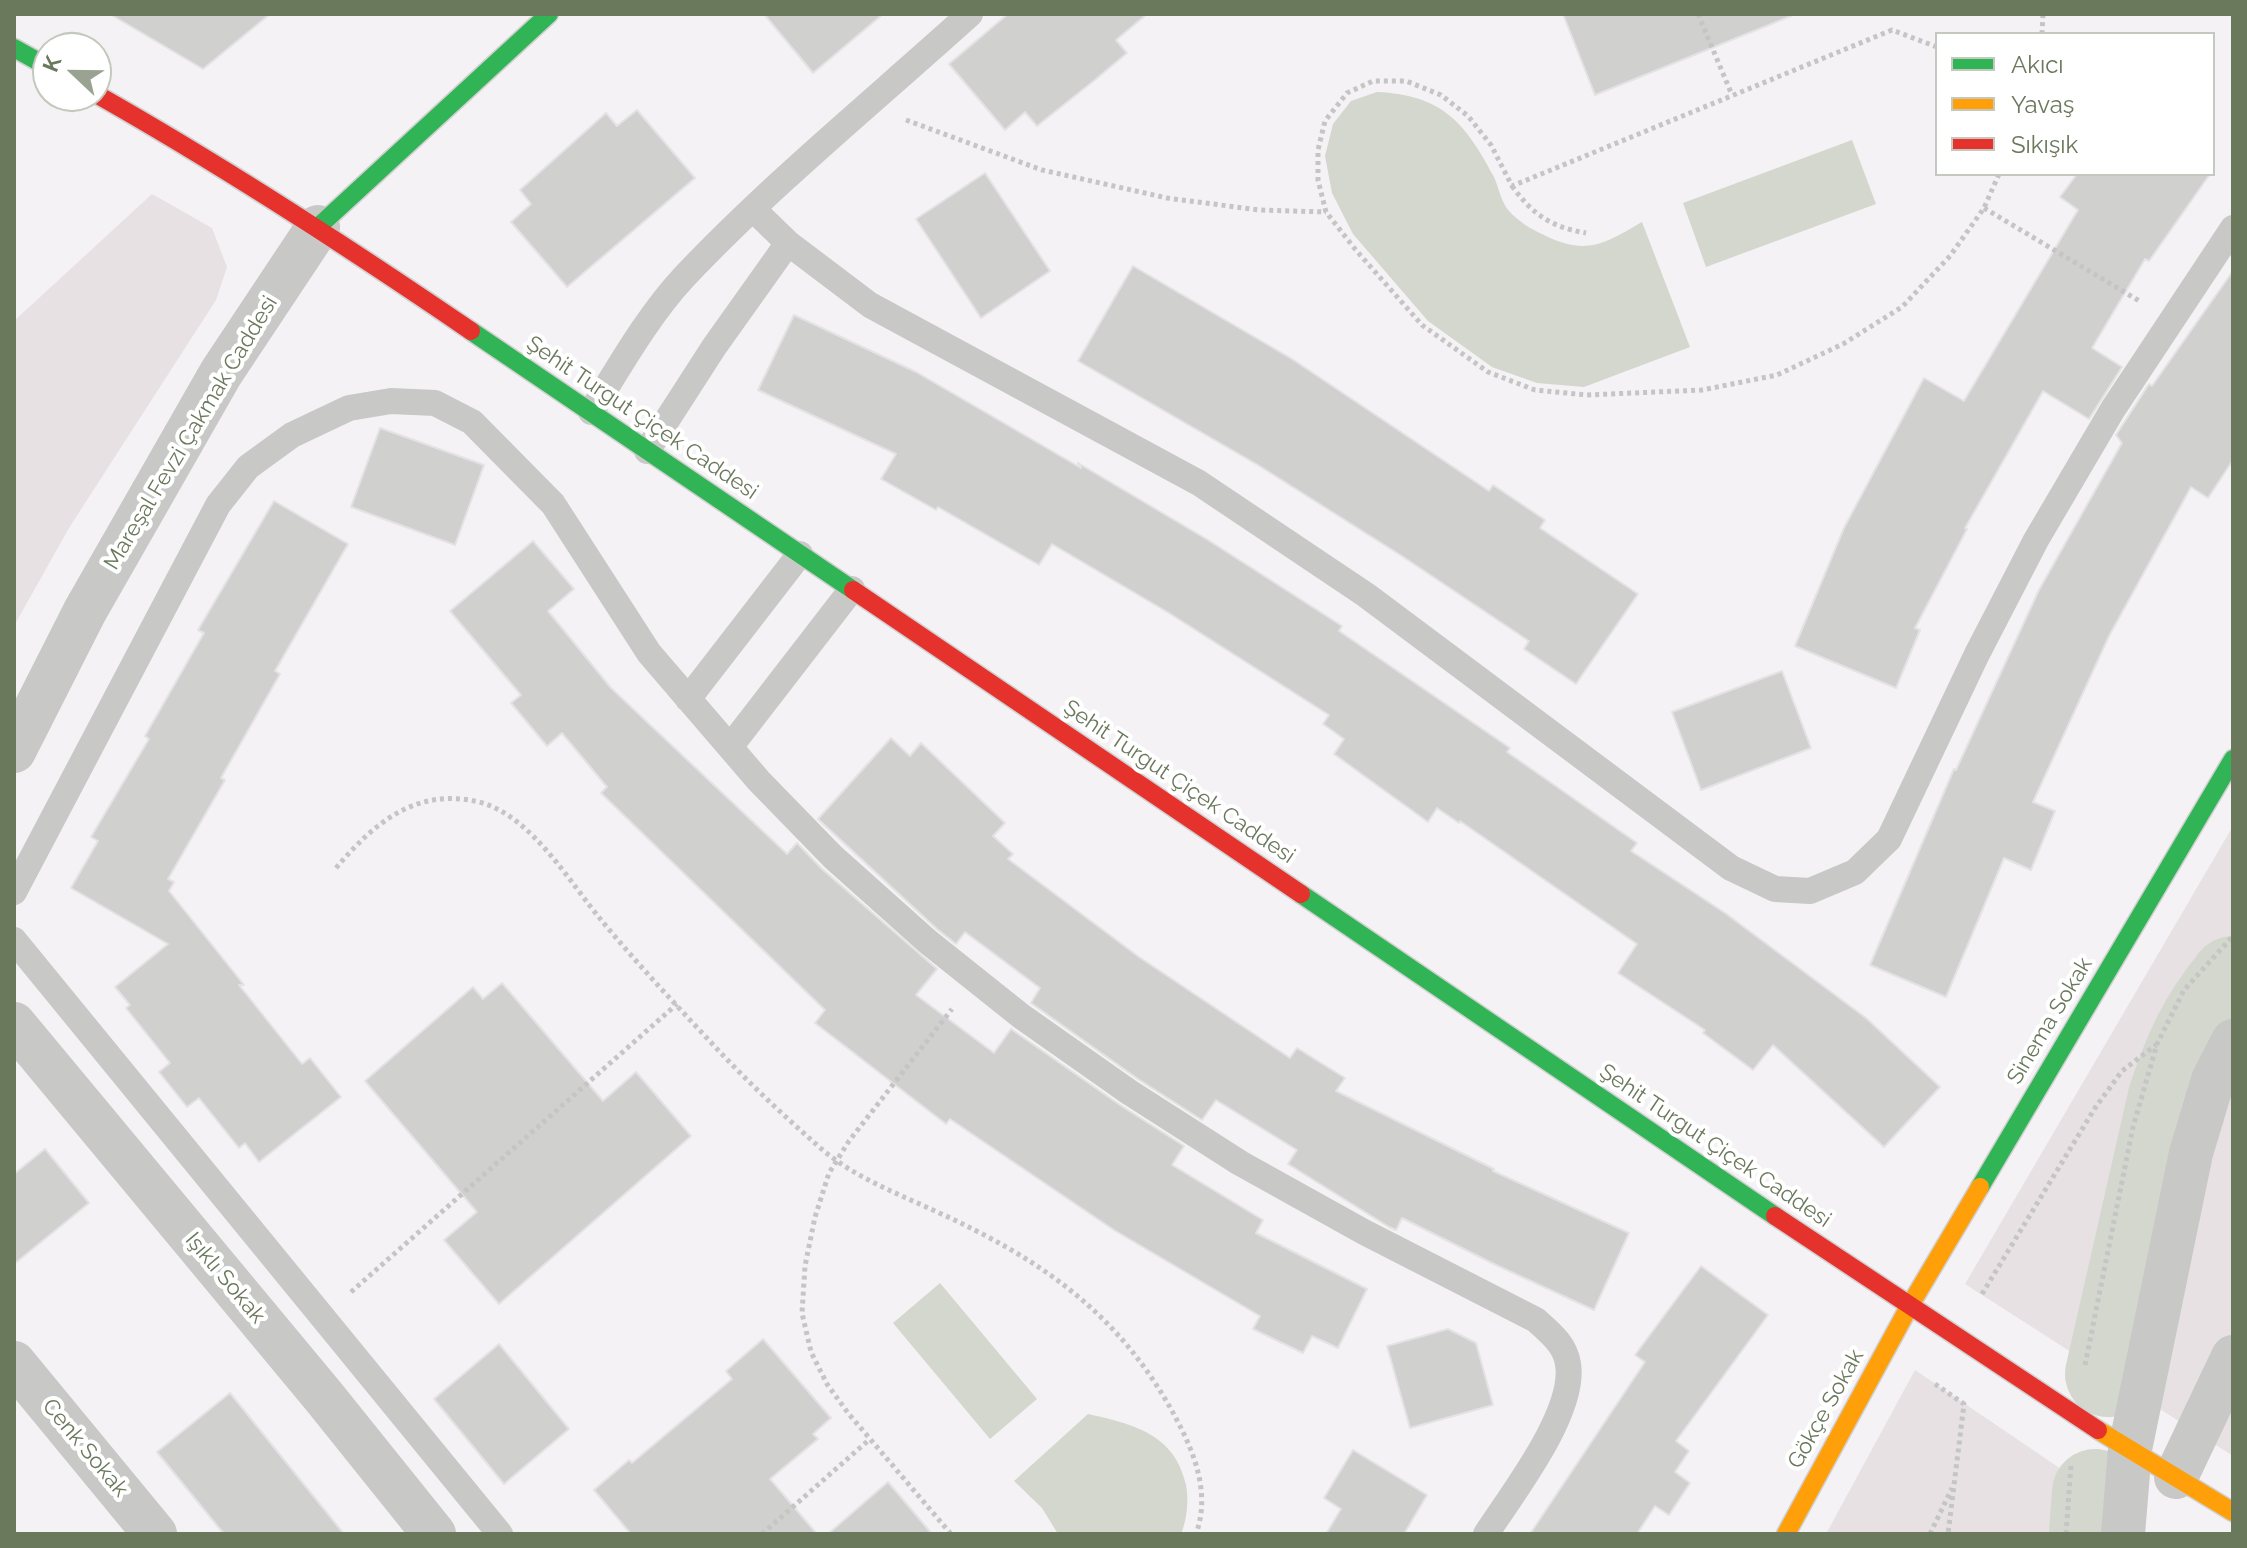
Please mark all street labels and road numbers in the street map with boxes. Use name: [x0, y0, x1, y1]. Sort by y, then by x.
street label: Mareşal Fevzi Çakmak Caddesi: [99, 291, 283, 575]
street label: Şehit Turgut Çiçek Caddesi: [521, 331, 763, 505]
street label: Şehit Turgut Çiçek Caddesi: [1058, 695, 1300, 869]
street label: Sinema Sokak: [2002, 953, 2098, 1089]
street label: Şehit Turgut Çiçek Caddesi: [1594, 1059, 1836, 1233]
street label: Işıklı Sokak: [179, 1227, 271, 1329]
street label: Gökçe Sokak: [1782, 1345, 1870, 1473]
street label: Cenk Sokak: [36, 1394, 134, 1502]

